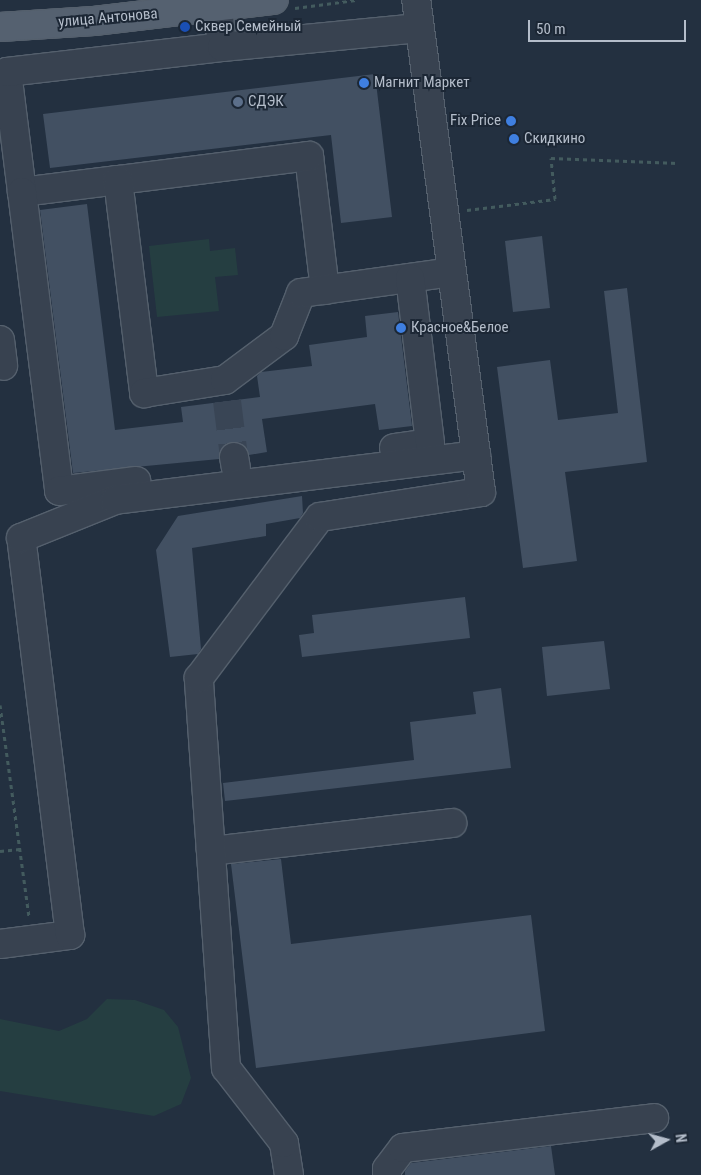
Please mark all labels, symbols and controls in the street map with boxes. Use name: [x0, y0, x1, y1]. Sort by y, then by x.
street label: улица Антонова: [58, 5, 158, 31]
scale bar: [531, 10, 688, 42]
place label: Сквер Семейный: [195, 18, 302, 36]
text: 50 m: [536, 20, 566, 38]
marker: Сквер Семейный: [179, 21, 191, 33]
place label: Магнит Маркет: [374, 74, 470, 92]
marker: Магнит Маркет: [358, 77, 370, 89]
place label: СДЭК: [248, 93, 284, 111]
marker: СДЭК: [232, 96, 244, 108]
place label: Fix Price: [450, 112, 501, 130]
marker: Fix Price: [505, 115, 517, 127]
place label: Скидкино: [524, 130, 585, 148]
marker: Скидкино: [508, 133, 520, 145]
place label: Красное&Белое: [411, 319, 509, 337]
marker: Красное&Белое: [395, 322, 407, 334]
north arrow: [641, 1115, 691, 1165]
text: N: [672, 1133, 689, 1143]

